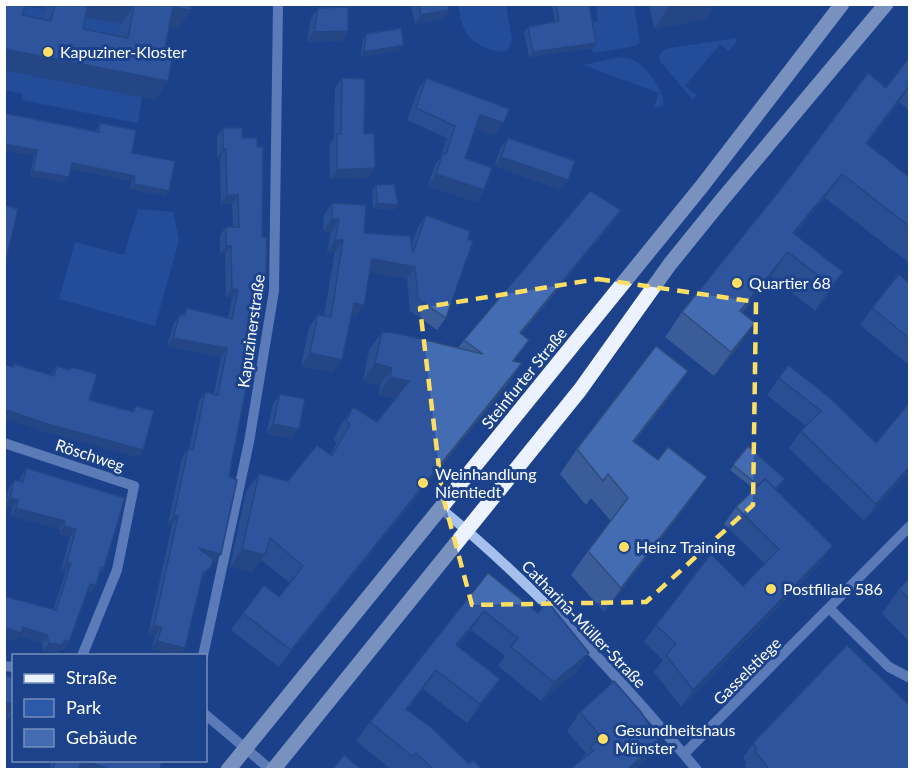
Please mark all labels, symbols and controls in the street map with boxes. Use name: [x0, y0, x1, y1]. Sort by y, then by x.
place label: Kapuziner-Kloster: [60, 42, 187, 61]
marker: Kapuziner-Kloster: [41, 45, 55, 59]
street label: Kapuzinerstraße: [233, 273, 268, 389]
place label: Quartier 68: [749, 273, 831, 292]
marker: Quartier 68: [730, 276, 744, 290]
street label: Steinfurter Straße: [477, 323, 570, 432]
street label: Röschweg: [53, 434, 127, 475]
place label: Weinhandlung Nientiedt: [435, 464, 537, 501]
marker: Weinhandlung Nientiedt: [416, 476, 430, 490]
place label: Heinz Training: [636, 537, 735, 556]
marker: Heinz Training: [617, 540, 631, 554]
street label: Catharina-Müller-Straße: [518, 556, 650, 691]
place label: Postfiliale 586: [783, 579, 883, 598]
marker: Postfiliale 586: [764, 582, 778, 596]
street label: Gasselstiege: [709, 633, 784, 708]
legend: [12, 654, 207, 762]
text: Straße: [66, 666, 117, 688]
text: Park: [66, 696, 102, 718]
place label: Gesundheitshaus Münster: [615, 720, 735, 757]
text: Gebäude: [66, 726, 137, 748]
marker: Gesundheitshaus Münster: [596, 732, 610, 746]

